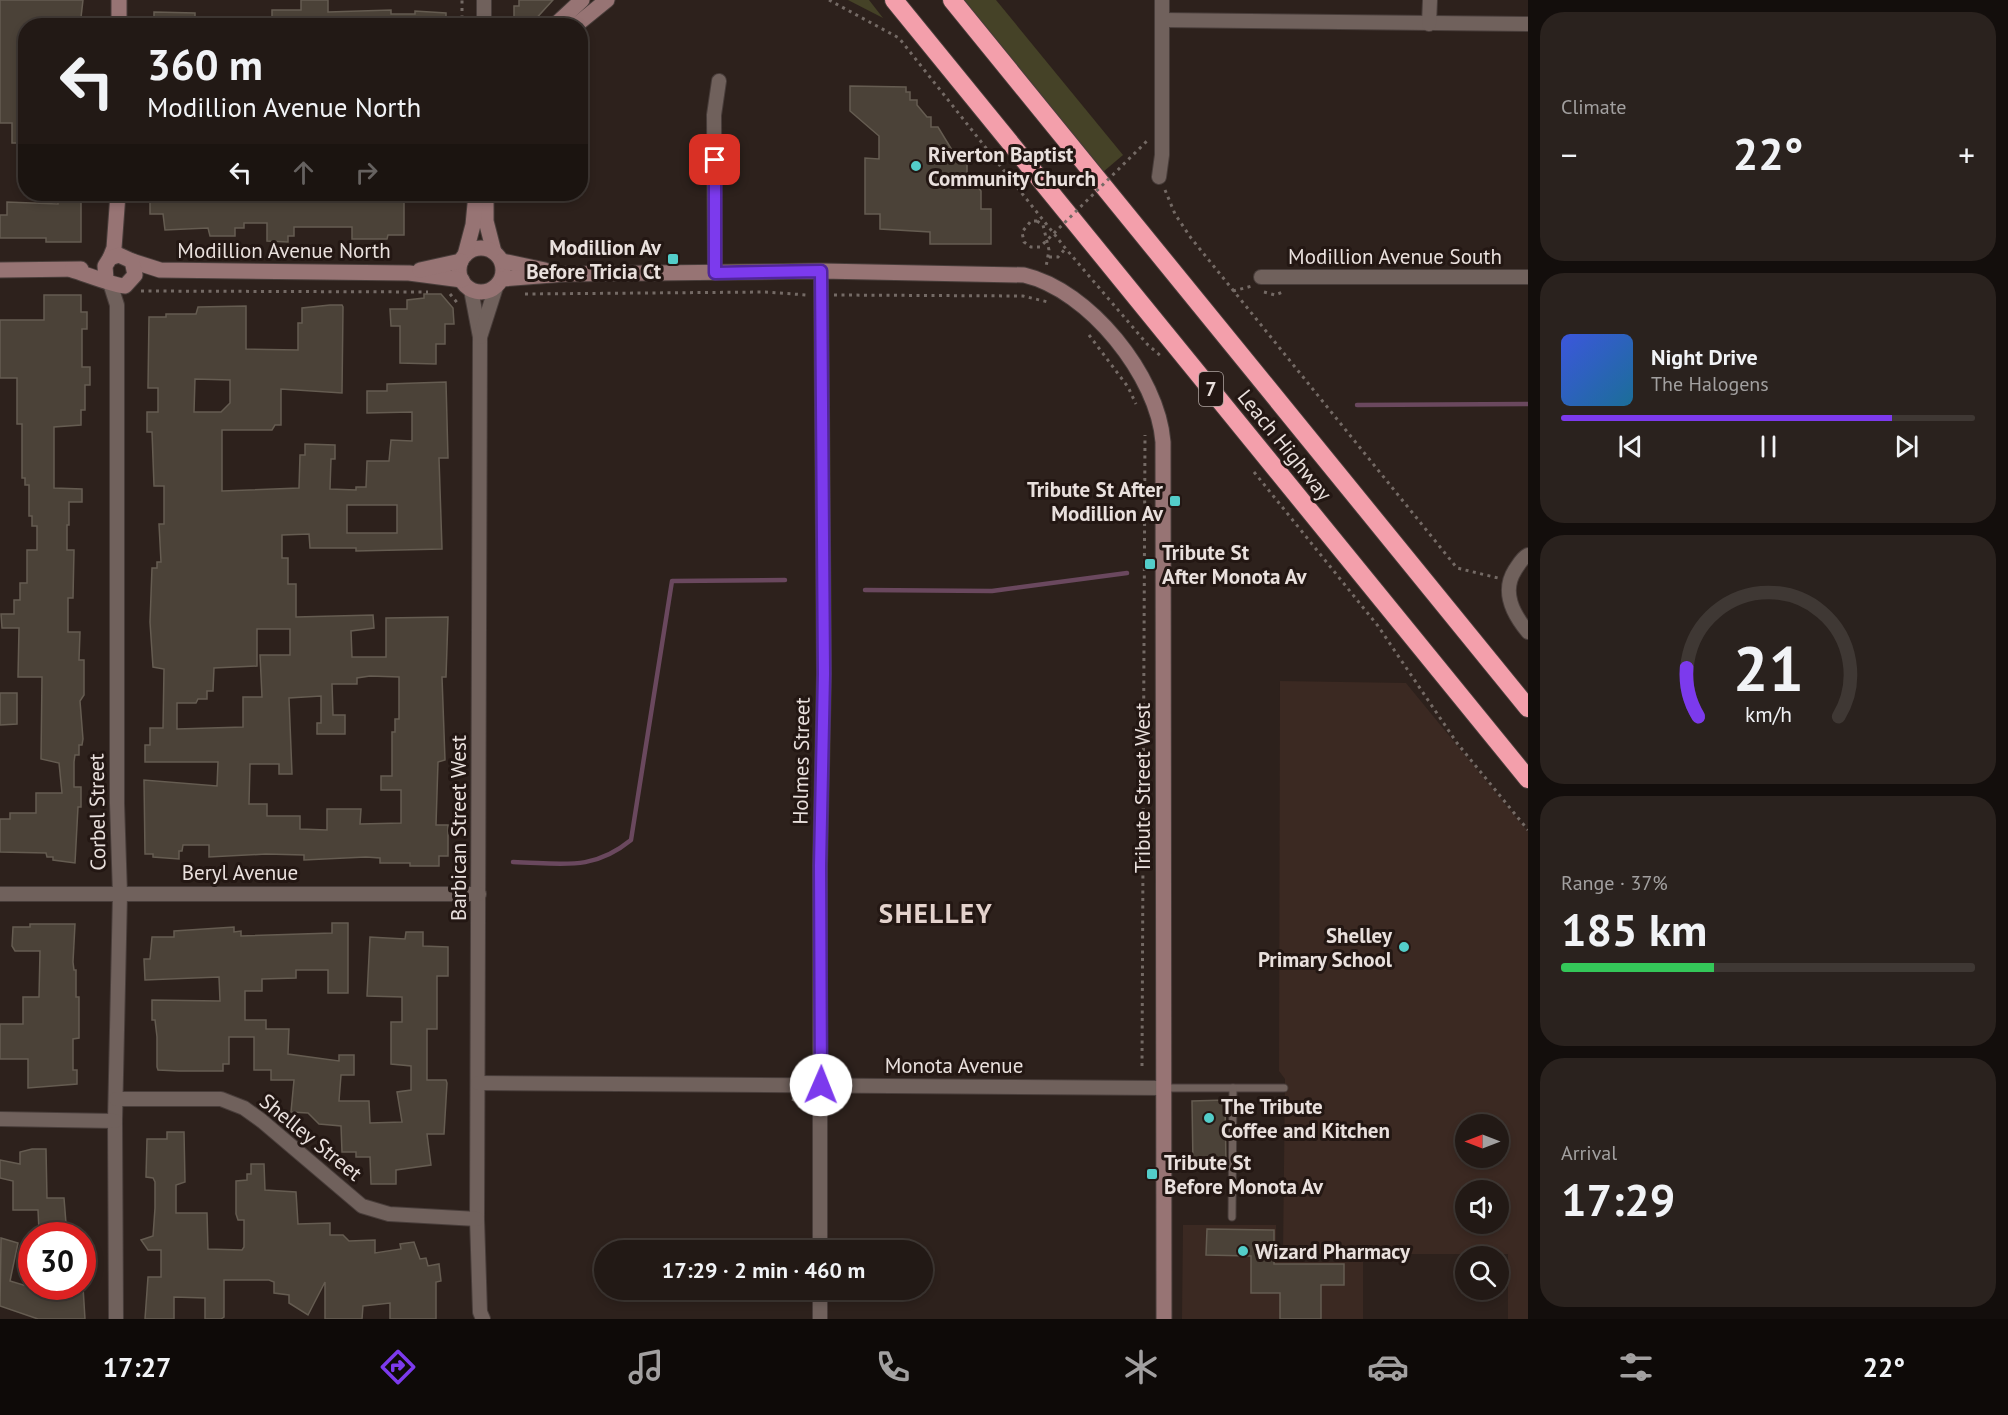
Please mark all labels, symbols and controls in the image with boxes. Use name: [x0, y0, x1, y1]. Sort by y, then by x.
text: 360 m: [147, 37, 263, 92]
icon: left: [48, 42, 126, 120]
text: Modillion Avenue North: [147, 90, 421, 124]
text: Climate: [1561, 94, 1627, 120]
text: 22°: [1733, 124, 1803, 182]
text: −: [1561, 133, 1578, 176]
text: +: [1958, 133, 1975, 176]
pin: [689, 134, 740, 185]
place label: Riverton Baptist Community Church: [928, 141, 1096, 192]
icon: arrive: [698, 143, 731, 176]
icon: left: [224, 156, 257, 189]
icon: ahead: [287, 156, 320, 189]
icon: right: [350, 156, 383, 189]
marker: Riverton Baptist Community Church: [909, 159, 923, 173]
place label: Modillion Av Before Tricia Ct: [526, 234, 662, 285]
street label: Modillion Avenue North: [177, 237, 391, 264]
street label: Modillion Avenue South: [1288, 243, 1502, 270]
marker: Modillion Av Before Tricia Ct: [666, 252, 680, 266]
text: Night Drive: [1651, 343, 1758, 371]
text: The Halogens: [1651, 371, 1769, 397]
road number: 7: [1199, 372, 1223, 406]
street label: Leach Highway: [1232, 384, 1338, 506]
icon: previous: [1614, 430, 1647, 463]
icon: pause: [1752, 430, 1785, 463]
icon: next: [1890, 430, 1923, 463]
place label: Tribute St After Modillion Av: [1027, 476, 1164, 527]
marker: Tribute St After Modillion Av: [1168, 494, 1182, 508]
place label: Tribute St After Monota Av: [1162, 539, 1307, 590]
marker: Tribute St After Monota Av: [1143, 557, 1157, 571]
text: 21: [1733, 627, 1803, 708]
street label: Holmes Street: [786, 697, 816, 825]
text: km/h: [1744, 700, 1791, 728]
street label: Tribute Street West: [1129, 703, 1156, 873]
street label: Barbican Street West: [445, 735, 472, 921]
street label: Corbel Street: [82, 753, 112, 871]
street label: Beryl Avenue: [182, 859, 298, 886]
text: Range · 37%: [1561, 870, 1668, 896]
district label: SHELLEY: [879, 896, 993, 930]
text: 185 km: [1561, 900, 1707, 958]
place label: Shelley Primary School: [1258, 922, 1393, 973]
marker: Shelley Primary School: [1397, 940, 1411, 954]
street label: Monota Avenue: [885, 1052, 1023, 1079]
position arrow: [789, 1053, 853, 1117]
street label: Shelley Street: [254, 1087, 368, 1187]
place label: The Tribute Coffee and Kitchen: [1221, 1093, 1390, 1144]
marker: The Tribute Coffee and Kitchen: [1202, 1111, 1216, 1125]
north arrow: [1455, 1114, 1509, 1168]
map controls: [1455, 1114, 1509, 1300]
text: Arrival: [1561, 1140, 1617, 1166]
place label: Tribute St Before Monota Av: [1164, 1149, 1324, 1200]
marker: Tribute St Before Monota Av: [1145, 1167, 1159, 1181]
text: 17:29: [1561, 1170, 1675, 1228]
button: sound: [1455, 1180, 1509, 1234]
speed limit sign: 30: [18, 1222, 96, 1300]
place label: Wizard Pharmacy: [1255, 1238, 1411, 1265]
marker: Wizard Pharmacy: [1236, 1244, 1250, 1258]
button: search: [1455, 1246, 1509, 1300]
text: 17:29 · 2 min · 460 m: [662, 1256, 865, 1284]
icon: directions: [377, 1346, 419, 1388]
icon: music: [625, 1346, 667, 1388]
icon: phone: [872, 1346, 914, 1388]
icon: climate: [1120, 1346, 1162, 1388]
icon: car: [1367, 1346, 1409, 1388]
icon: filters: [1615, 1346, 1657, 1388]
text: 17:27: [103, 1350, 171, 1384]
text: 22°: [1863, 1350, 1905, 1384]

